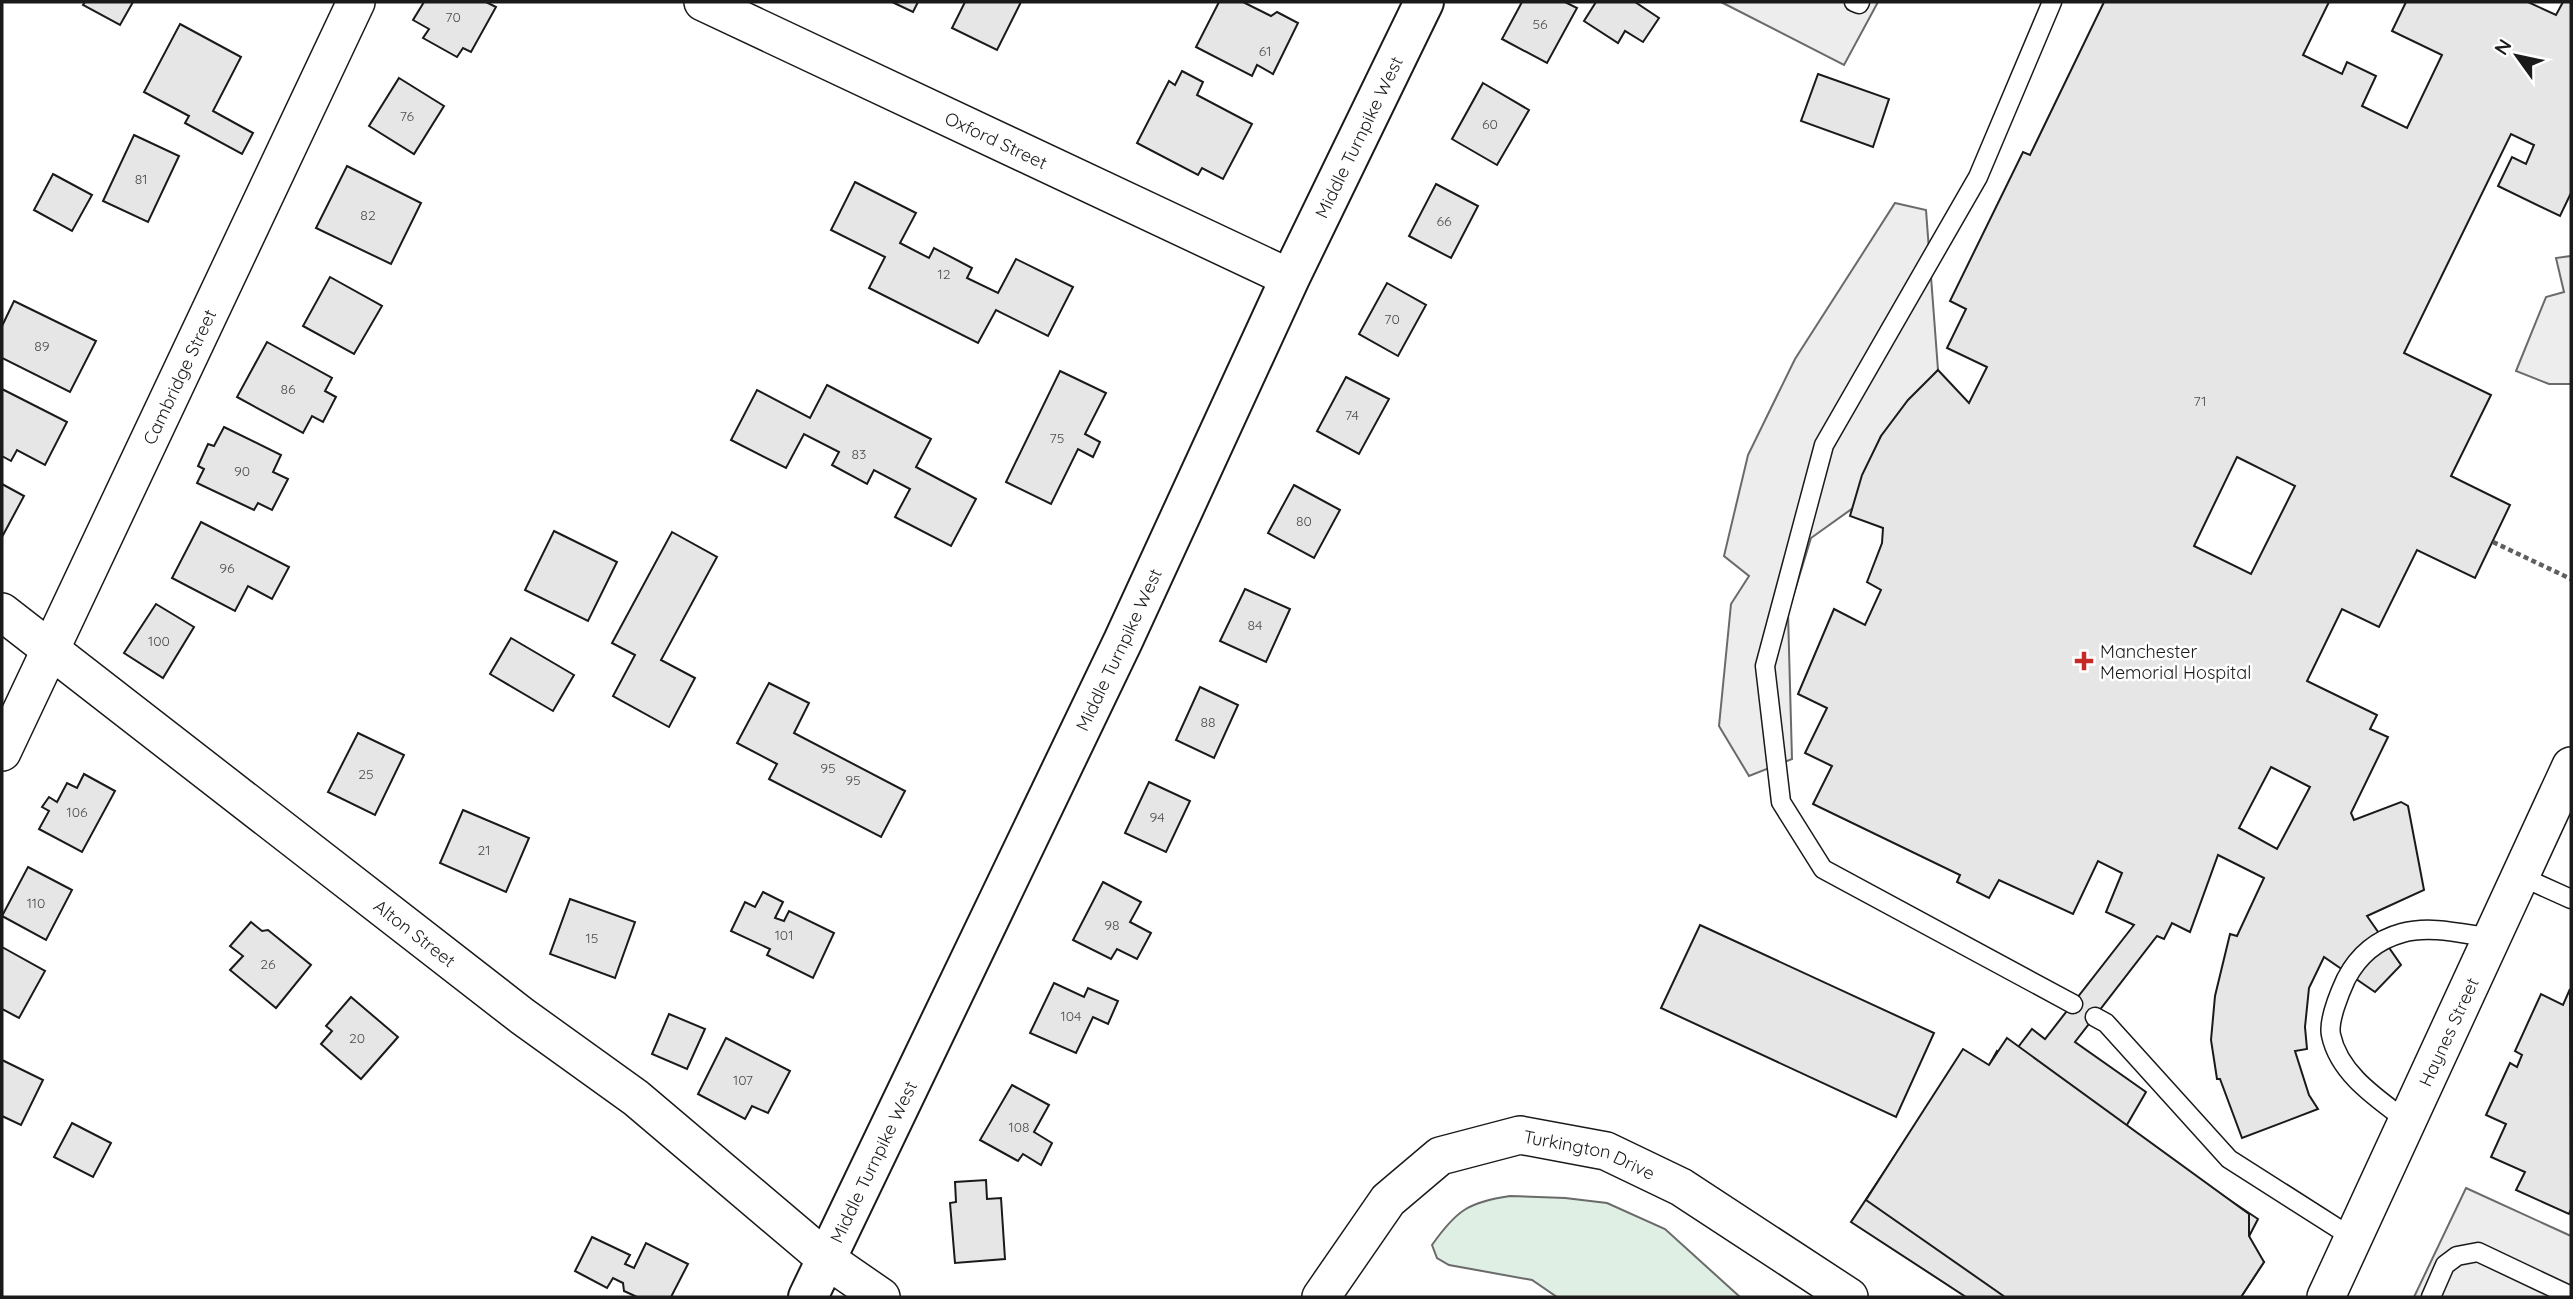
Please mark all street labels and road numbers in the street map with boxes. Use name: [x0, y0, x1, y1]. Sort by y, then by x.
street label: Middle Turnpike West: [1309, 52, 1407, 222]
street label: Oxford Street: [941, 106, 1051, 174]
street label: Cambridge Street: [137, 305, 221, 448]
street label: Middle Turnpike West: [1070, 565, 1166, 734]
street label: Alton Street: [370, 894, 460, 972]
street label: Haynes Street: [2413, 974, 2483, 1090]
street label: Middle Turnpike West: [824, 1077, 922, 1247]
street label: Turkington Drive: [1522, 1124, 1659, 1184]

